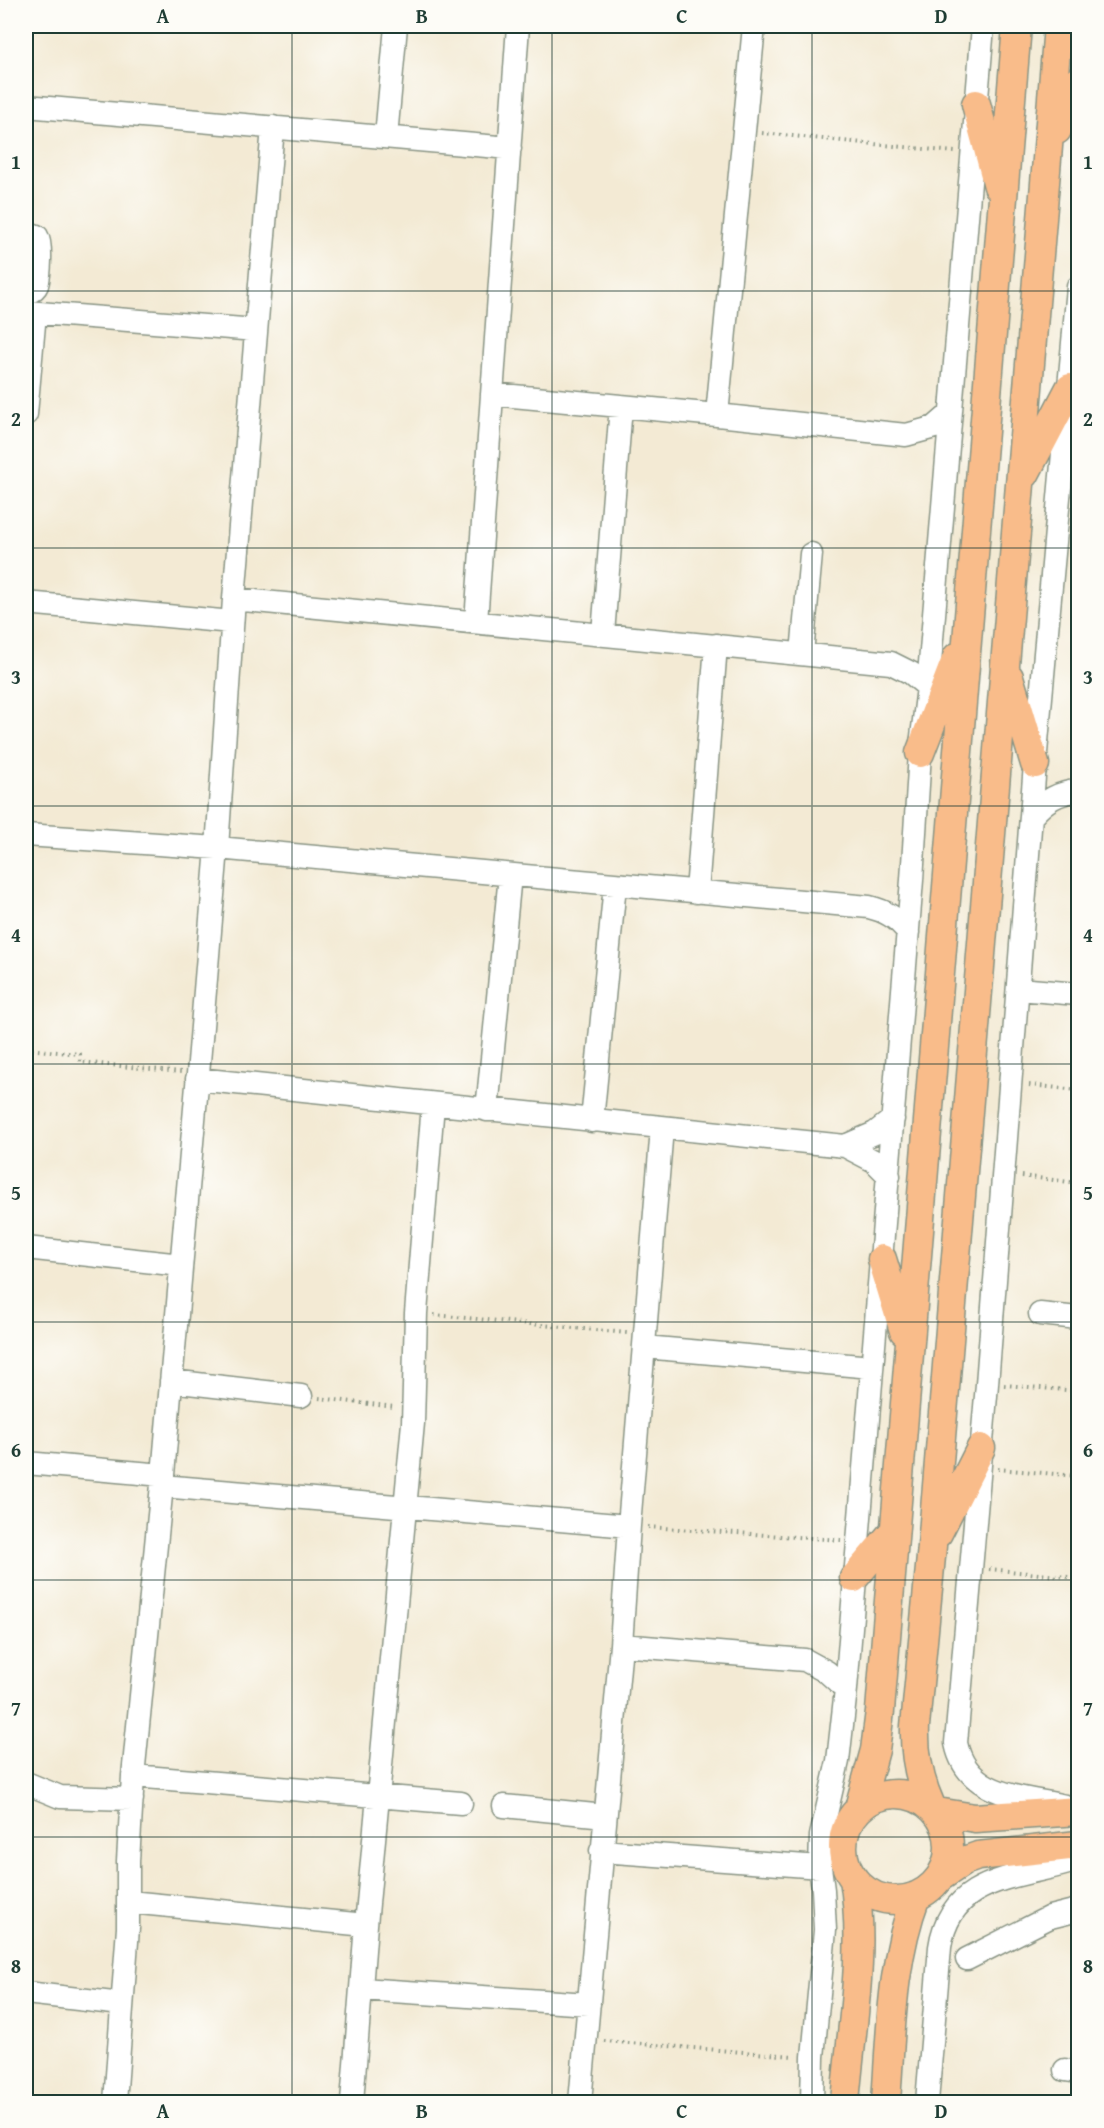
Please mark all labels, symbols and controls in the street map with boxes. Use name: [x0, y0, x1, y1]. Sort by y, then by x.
text: A: [157, 1, 170, 30]
text: B: [416, 1, 428, 30]
text: C: [676, 1, 688, 30]
text: D: [934, 1, 948, 30]
text: 1: [11, 147, 21, 176]
text: 1: [1083, 147, 1093, 176]
text: 2: [11, 404, 21, 433]
text: 2: [1083, 404, 1093, 433]
text: 3: [11, 662, 21, 691]
text: 3: [1083, 662, 1093, 691]
text: 4: [11, 920, 21, 949]
text: 4: [1083, 920, 1093, 949]
text: 5: [11, 1178, 21, 1207]
text: 5: [1083, 1178, 1093, 1207]
text: 6: [11, 1435, 21, 1464]
text: 6: [1083, 1435, 1093, 1464]
text: 7: [11, 1693, 21, 1722]
text: 7: [1083, 1693, 1093, 1722]
text: 8: [11, 1951, 21, 1980]
text: 8: [1083, 1951, 1093, 1980]
text: A: [157, 2096, 170, 2125]
text: B: [416, 2096, 428, 2125]
text: C: [676, 2096, 688, 2125]
text: D: [934, 2096, 948, 2125]

